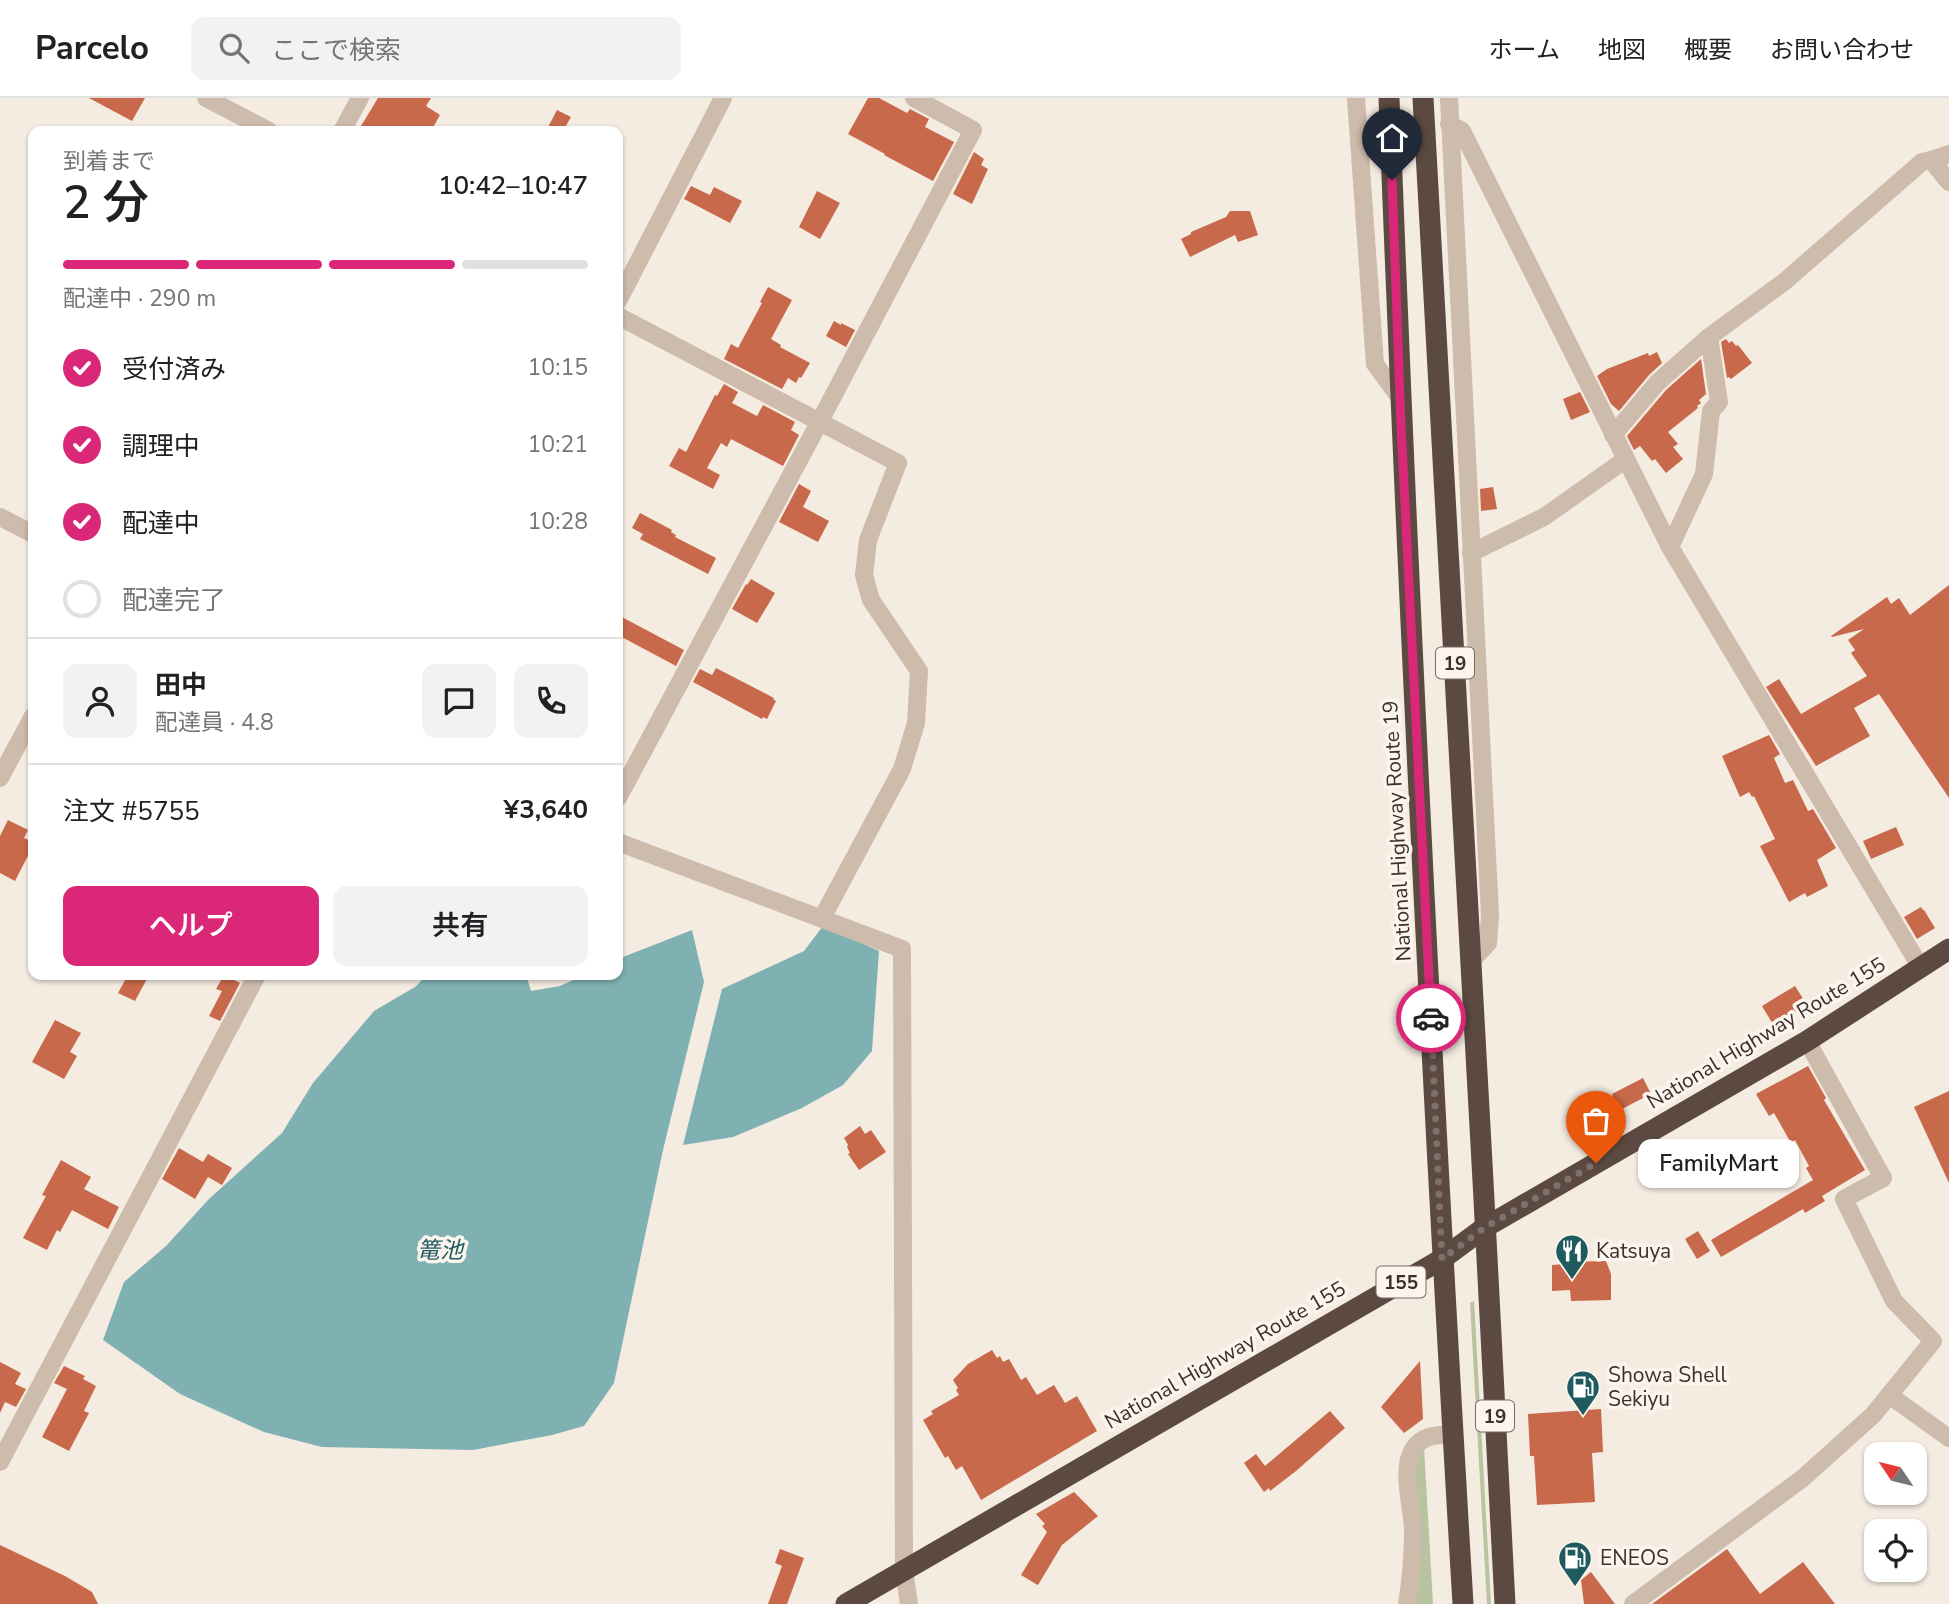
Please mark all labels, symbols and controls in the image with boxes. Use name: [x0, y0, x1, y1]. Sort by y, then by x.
search box: [191, 17, 681, 80]
text: Parcelo: [35, 26, 149, 71]
icon: search: [215, 29, 253, 67]
text: ここで検索: [271, 33, 401, 68]
text: ホーム: [1489, 34, 1560, 66]
text: 地図: [1598, 34, 1646, 66]
text: 概要: [1684, 34, 1732, 66]
text: お問い合わせ: [1770, 34, 1914, 66]
pin: [1362, 108, 1422, 180]
icon: home: [1373, 119, 1411, 157]
text: 到着まで: [63, 146, 155, 177]
text: 10:42–10:47: [438, 168, 588, 203]
text: 2 分: [63, 171, 149, 234]
text: 配達中 · 290 m: [63, 283, 216, 314]
icon: check: [63, 349, 101, 387]
text: 受付済み: [122, 352, 226, 387]
text: 10:15: [528, 352, 588, 383]
icon: check: [63, 426, 101, 464]
text: 調理中: [122, 429, 200, 464]
text: 10:21: [528, 429, 588, 460]
icon: check: [63, 503, 101, 541]
text: 配達中: [122, 506, 200, 541]
text: 10:28: [528, 506, 588, 537]
text: 配達完了: [122, 583, 226, 618]
road number: 19: [1436, 648, 1474, 678]
button: person: [63, 664, 137, 738]
button: chat: [422, 664, 496, 738]
button: phone: [514, 664, 588, 738]
text: 田中: [155, 668, 207, 703]
street label: National Highway Route 19: [1376, 700, 1418, 962]
text: 配達員 · 4.8: [155, 707, 274, 738]
text: ¥3,640: [504, 792, 588, 827]
text: 注文 #5755: [63, 794, 200, 829]
button: ヘルプ: [63, 886, 319, 966]
button: 共有: [333, 886, 588, 966]
street label: National Highway Route 155: [1641, 950, 1891, 1116]
courier: [1396, 983, 1466, 1053]
icon: car: [1412, 999, 1450, 1037]
pin: [1566, 1091, 1626, 1163]
icon: bag: [1577, 1102, 1615, 1140]
callout: FamilyMart: [1638, 1138, 1799, 1188]
text: FamilyMart: [1659, 1148, 1778, 1179]
restaurant icon: Katsuya: [1553, 1232, 1591, 1281]
water label: 篭池: [417, 1235, 465, 1266]
place label: Katsuya: [1596, 1237, 1671, 1265]
road number: 155: [1376, 1266, 1426, 1298]
street label: National Highway Route 155: [1099, 1274, 1351, 1436]
place label: Showa Shell Sekiyu: [1608, 1361, 1728, 1413]
fuel station icon: Showa Shell Sekiyu: [1564, 1368, 1602, 1417]
road number: 19: [1476, 1400, 1514, 1432]
north arrow: [1864, 1442, 1927, 1505]
map controls: [1864, 1442, 1927, 1582]
button: locate: [1864, 1519, 1927, 1582]
fuel station icon: ENEOS: [1556, 1539, 1594, 1588]
place label: ENEOS: [1600, 1544, 1669, 1572]

